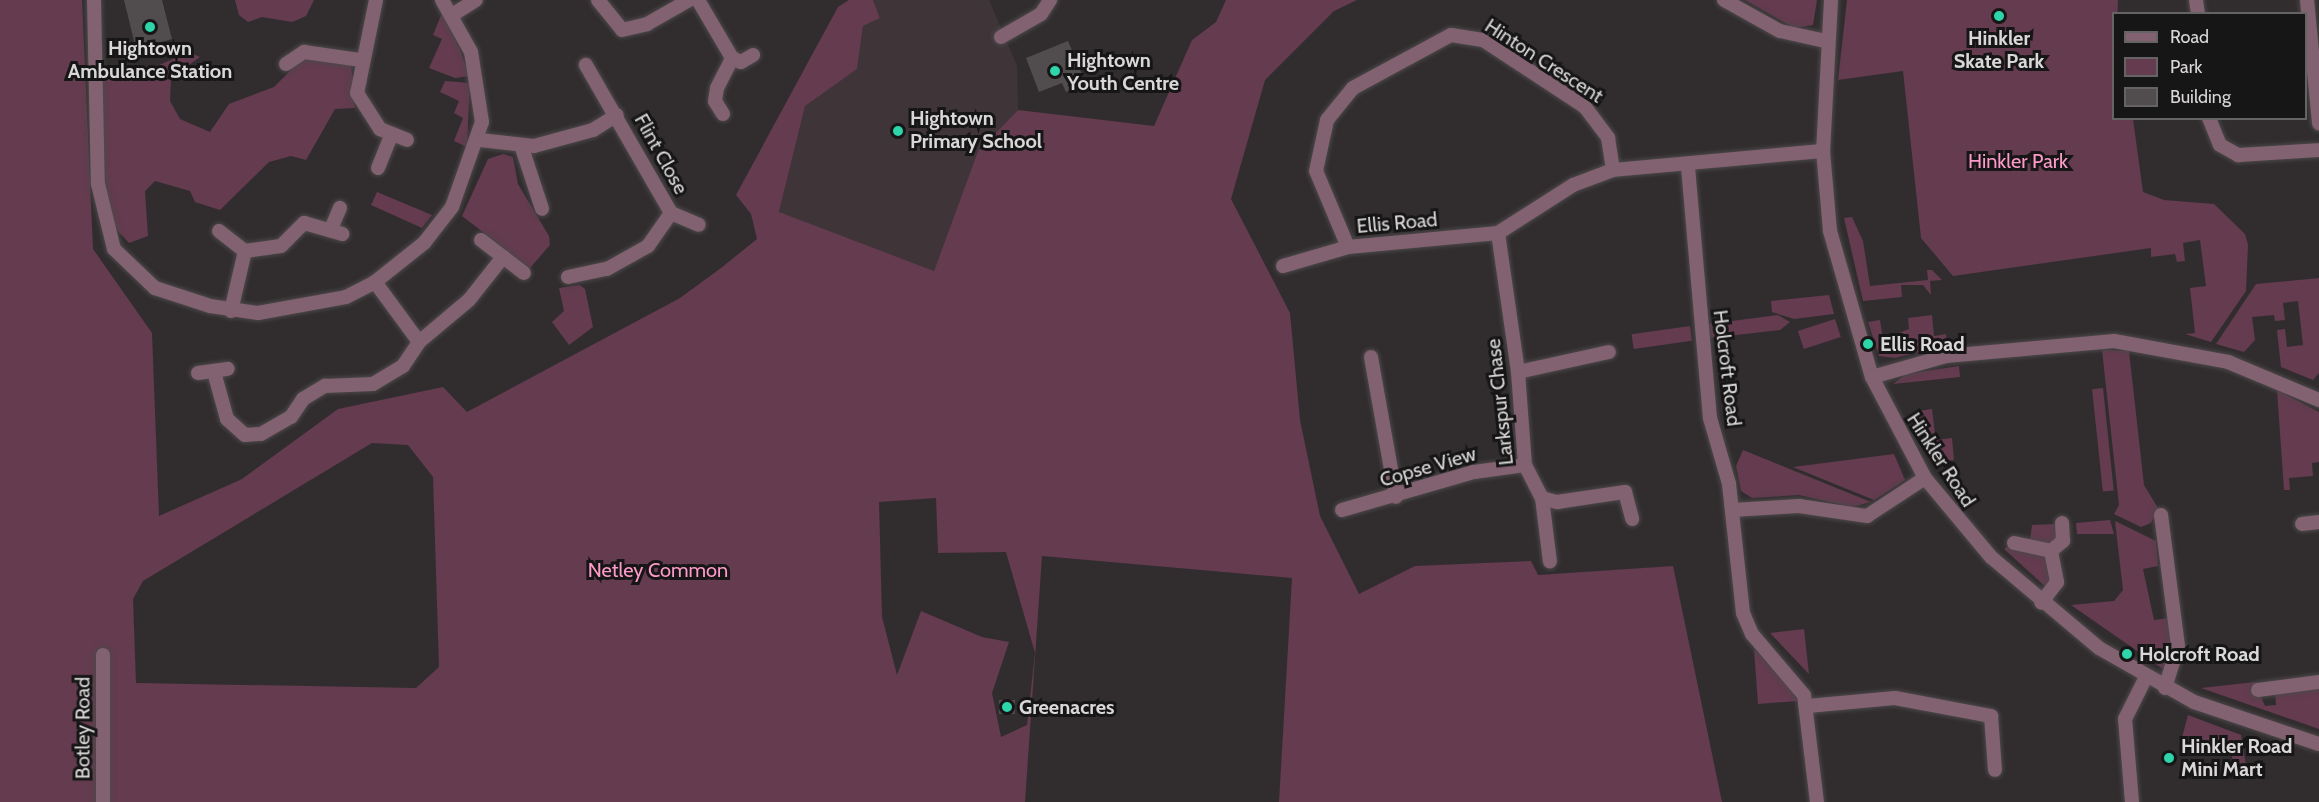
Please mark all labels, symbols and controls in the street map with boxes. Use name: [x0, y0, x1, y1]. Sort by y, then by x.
marker: Hinkler Skate Park: [1992, 9, 2006, 23]
legend: [2112, 12, 2307, 120]
street label: Hinton Crescent: [1480, 14, 1608, 108]
marker: Hightown Ambulance Station: [143, 20, 157, 34]
place label: Hinkler Skate Park: [1954, 26, 2044, 73]
text: Road: [2170, 26, 2209, 48]
place label: Hightown Ambulance Station: [68, 36, 232, 83]
place label: Hightown Youth Centre: [1067, 48, 1179, 95]
text: Park: [2170, 56, 2202, 78]
marker: Hightown Youth Centre: [1048, 64, 1062, 78]
text: Building: [2170, 86, 2231, 108]
place label: Hightown Primary School: [910, 107, 1042, 154]
street label: Flint Close: [629, 110, 693, 198]
marker: Hightown Primary School: [891, 124, 905, 138]
park label: Hinkler Park: [1968, 149, 2068, 173]
street label: Ellis Road: [1356, 208, 1438, 238]
street label: Holcroft Road: [1708, 309, 1746, 427]
place label: Ellis Road: [1880, 332, 1965, 356]
marker: Ellis Road: [1861, 337, 1875, 351]
street label: Larkspur Chase: [1481, 338, 1519, 466]
street label: Hinkler Road: [1902, 408, 1980, 512]
street label: Copse View: [1377, 442, 1479, 492]
park label: Netley Common: [588, 558, 728, 582]
place label: Holcroft Road: [2139, 642, 2260, 666]
marker: Holcroft Road: [2120, 647, 2134, 661]
street label: Botley Road: [71, 677, 95, 779]
place label: Greenacres: [1019, 695, 1114, 719]
marker: Greenacres: [1000, 700, 1014, 714]
place label: Hinkler Road Mini Mart: [2181, 734, 2292, 781]
marker: Hinkler Road Mini Mart: [2162, 751, 2176, 765]

